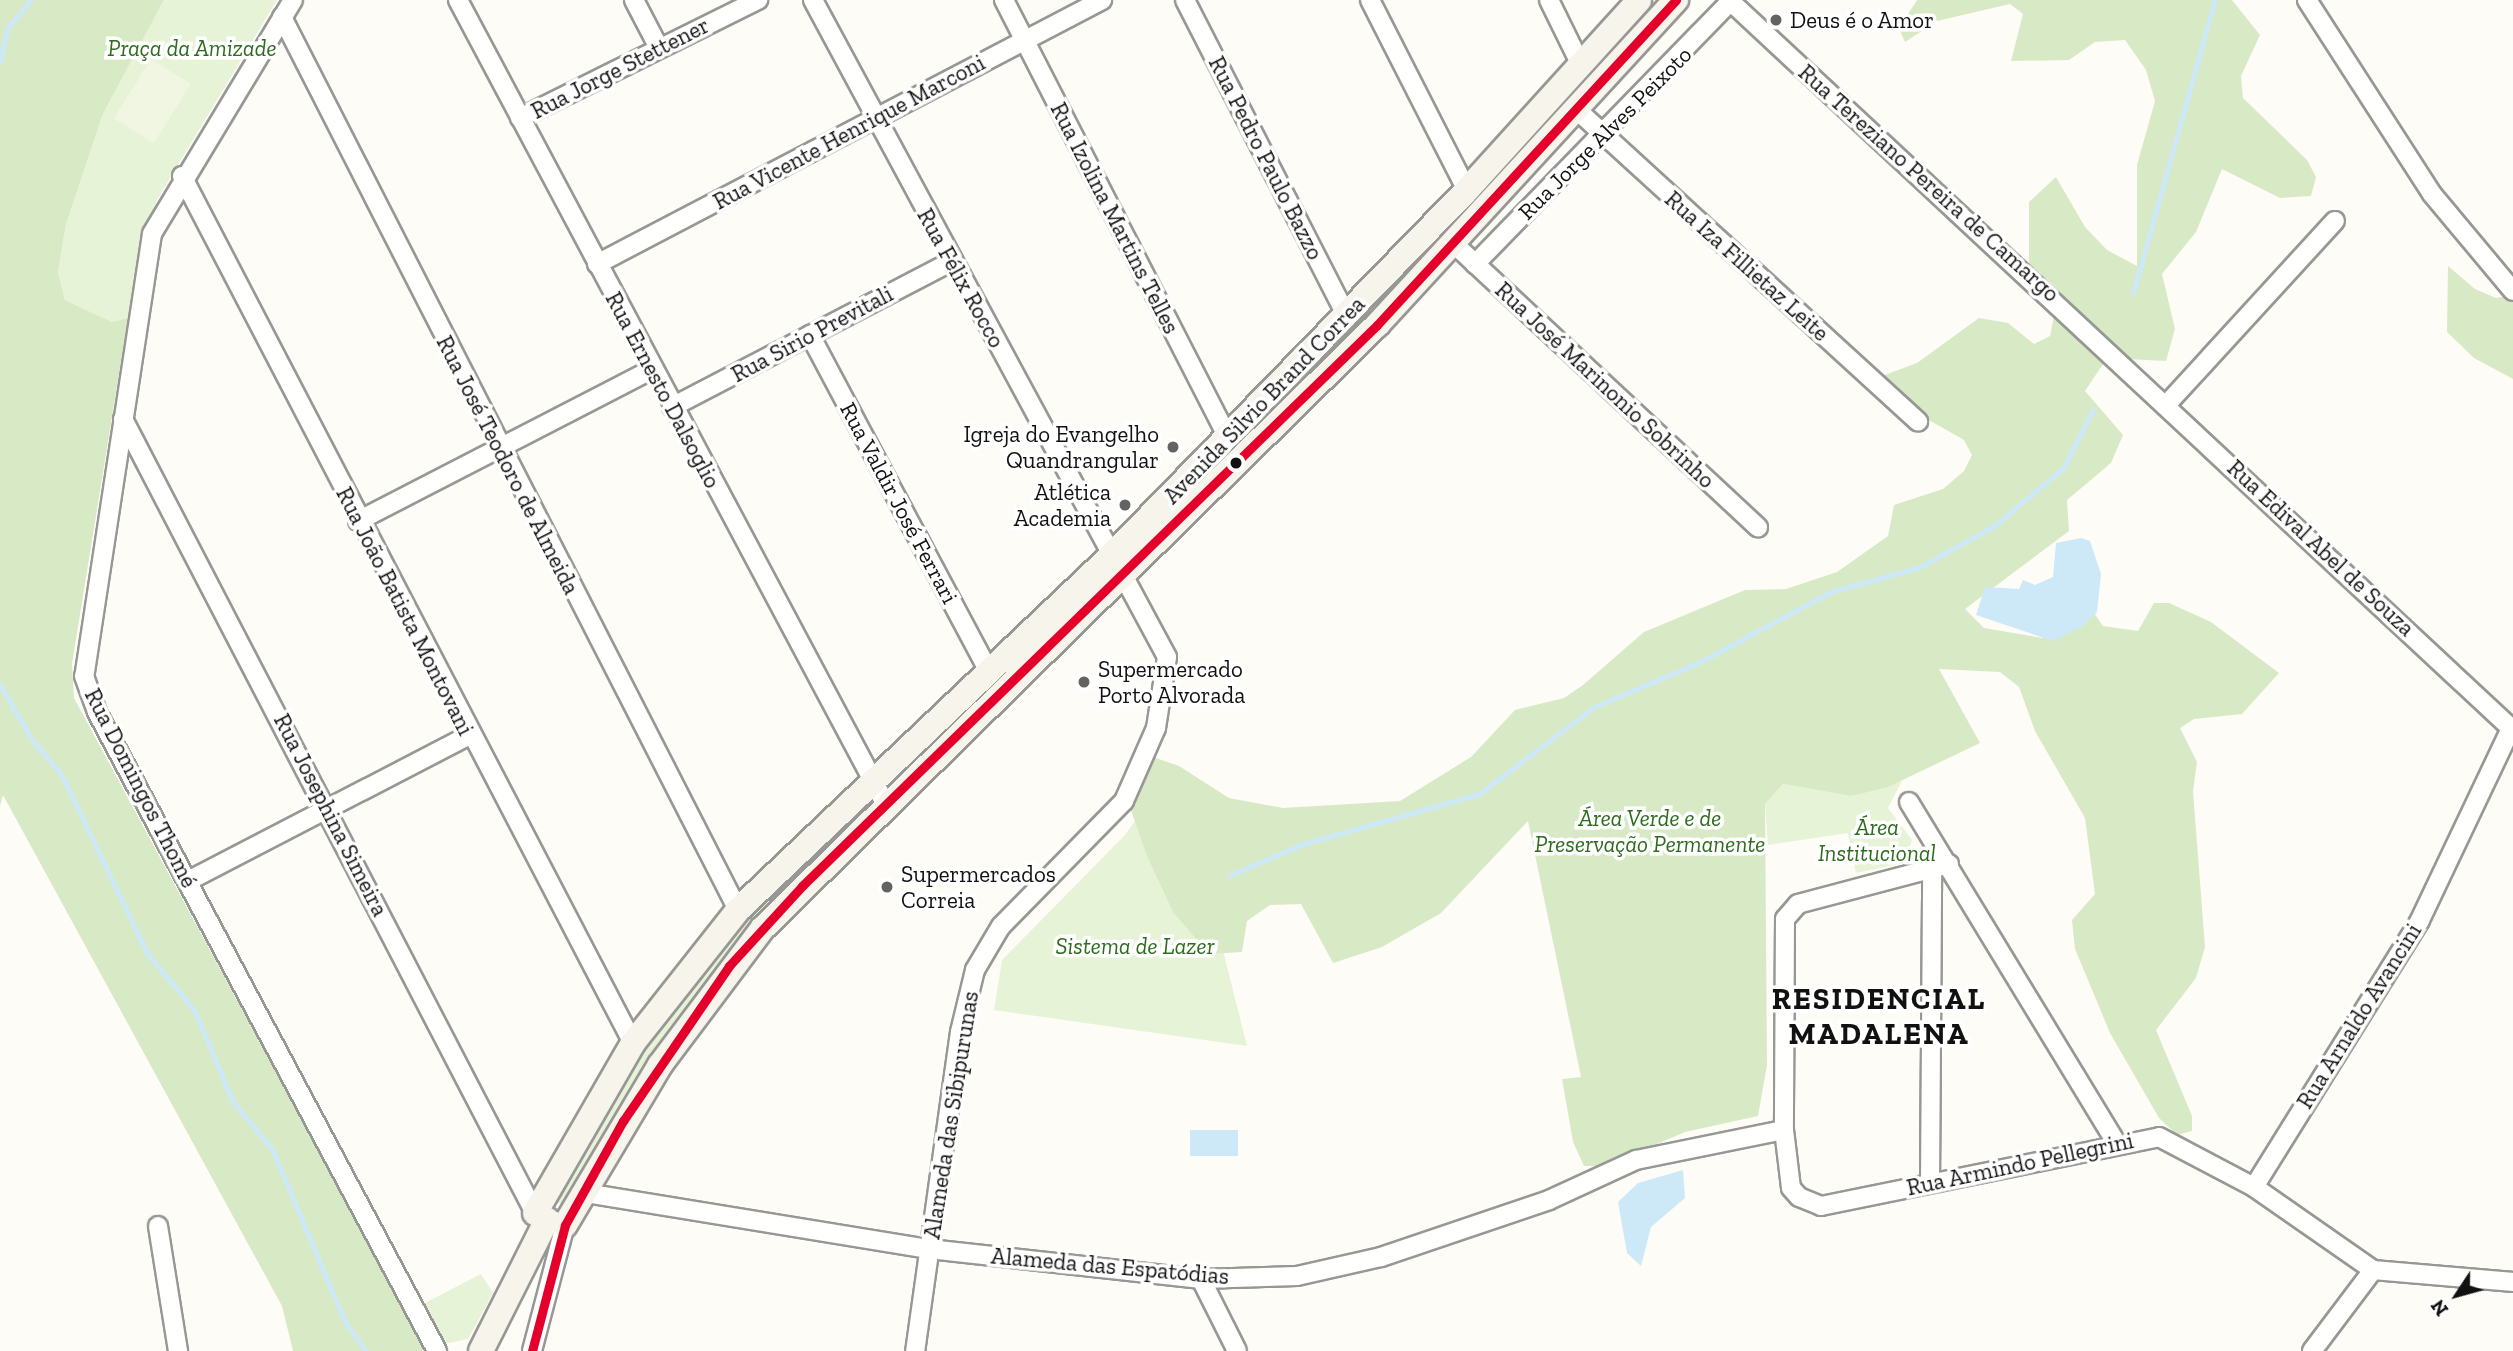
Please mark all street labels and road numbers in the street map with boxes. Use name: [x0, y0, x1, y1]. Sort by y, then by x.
street label: Rua Jorge Stettener: [526, 11, 714, 125]
street label: Rua Jorge Alves Peixoto: [1512, 40, 1698, 226]
street label: Rua Vicente Henrique Marconi: [708, 48, 990, 216]
street label: Rua Pedro Paulo Bazzo: [1203, 52, 1329, 264]
street label: Rua Tereziano Pereira de Camargo: [1793, 58, 2065, 308]
street label: Rua Izolina Martins Telles: [1045, 98, 1185, 338]
street label: Rua Iza Fillietaz Leite: [1659, 185, 1835, 347]
street label: Rua Félix Rocco: [911, 204, 1011, 352]
street label: Rua José Marinonio Sobrinho: [1489, 276, 1721, 494]
street label: Rua Sirio Previtali: [727, 280, 897, 388]
street label: Rua Ernesto Dalsoglio: [600, 287, 726, 493]
street label: Avenida Silvio Brand Correa: [1158, 290, 1370, 510]
street label: Rua José Teodoro de Almeida: [430, 330, 586, 600]
street label: Rua Valdir José Ferrari: [834, 397, 964, 609]
street label: Rua Edival Abel de Souza: [2221, 454, 2421, 642]
street label: Rua João Batista Montovani: [330, 482, 480, 740]
street label: Rua Domingos Thomé: [79, 684, 203, 892]
street label: Rua Josephina Simeira: [268, 709, 394, 921]
street label: Rua Arnaldo Avancini: [2290, 918, 2428, 1114]
street label: Alameda das Sibipurunas: [918, 989, 984, 1241]
street label: Rua Armindo Pellegrini: [1904, 1126, 2136, 1202]
street label: Alameda das Espatódias: [990, 1242, 1230, 1290]

